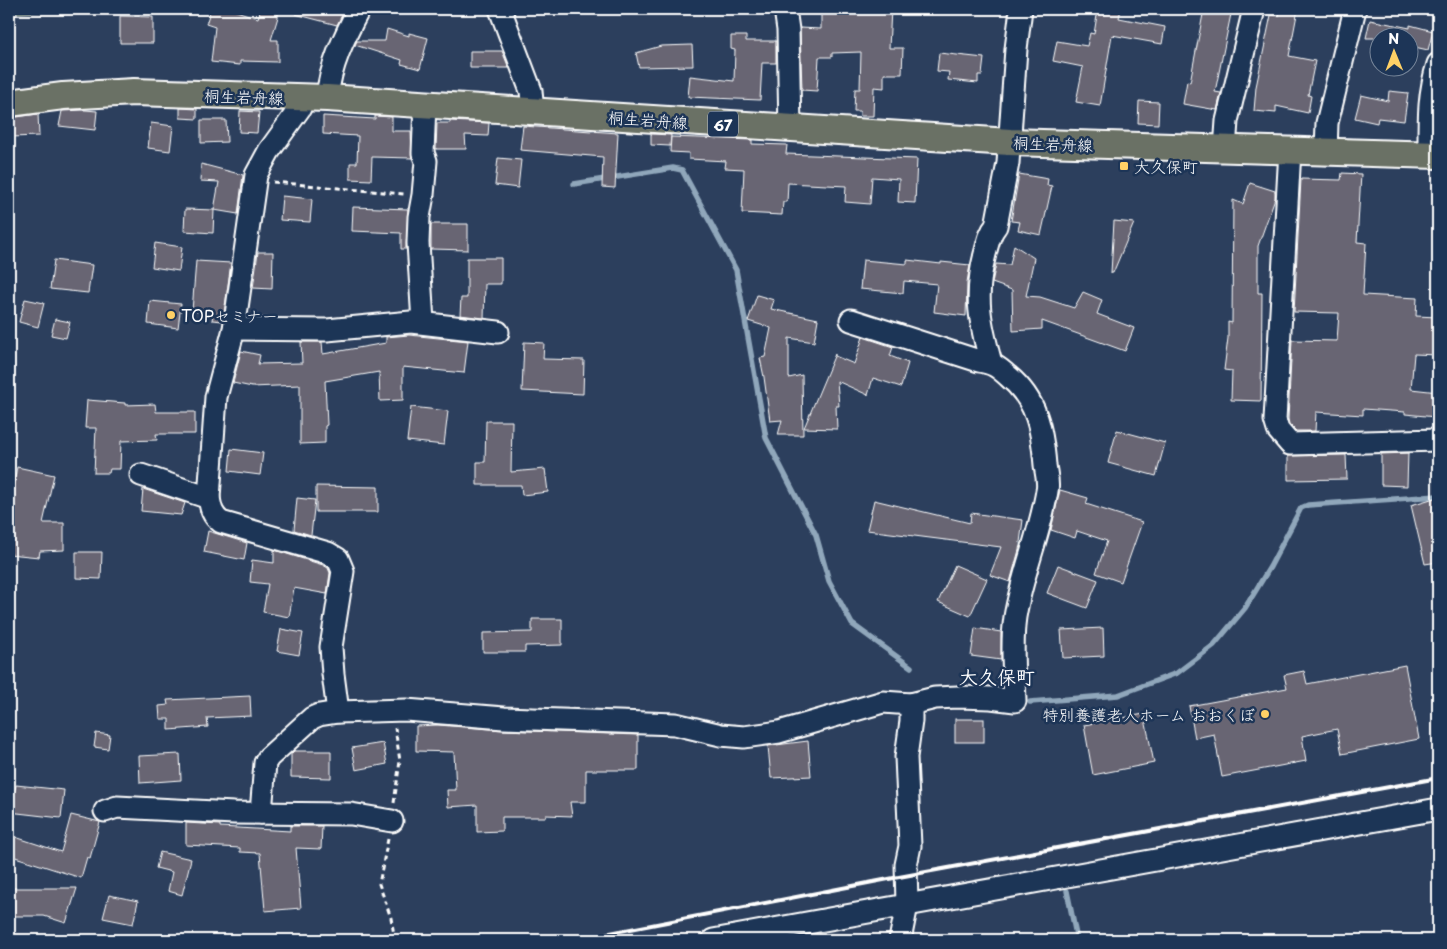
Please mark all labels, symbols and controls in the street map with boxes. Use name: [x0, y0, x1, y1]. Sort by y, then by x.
north arrow: [1370, 28, 1420, 78]
text: N: [1388, 28, 1399, 49]
street label: 桐生岩舟線: [204, 83, 284, 109]
street label: 桐生岩舟線: [607, 104, 689, 134]
road number: 67: [708, 112, 738, 136]
street label: 桐生岩舟線: [1013, 130, 1093, 156]
place label: 大久保町: [1134, 154, 1198, 178]
marker: 大久保町: [1118, 160, 1130, 172]
place label: TOPセミナー: [181, 303, 278, 327]
marker: TOPセミナー: [165, 309, 177, 321]
district label: 大久保町: [959, 662, 1035, 690]
place label: 特別養護老人ホーム おおくぼ: [1042, 702, 1255, 726]
marker: 特別養護老人ホーム おおくぼ: [1259, 708, 1271, 720]

